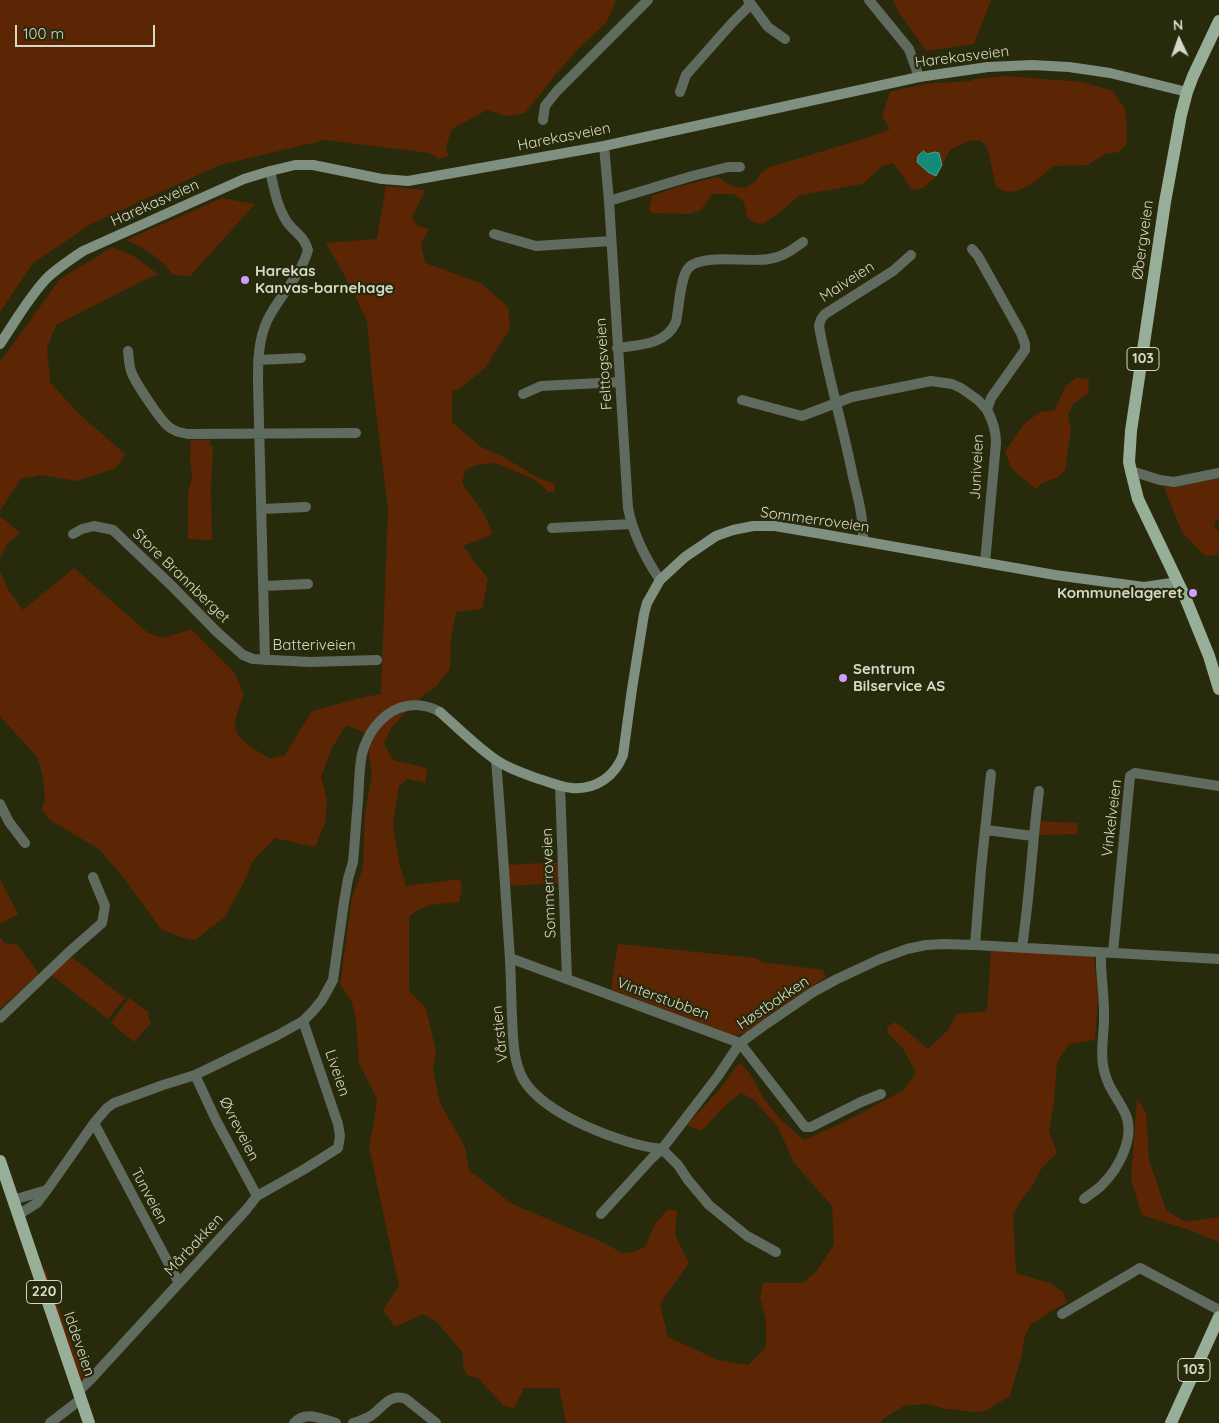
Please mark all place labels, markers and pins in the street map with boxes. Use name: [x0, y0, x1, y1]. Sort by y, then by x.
place label: Harekas Kanvas-barnehage: [255, 262, 394, 297]
marker: Harekas Kanvas-barnehage: [239, 274, 251, 286]
place label: Kommunelageret: [1057, 584, 1183, 602]
marker: Kommunelageret: [1187, 587, 1199, 599]
place label: Sentrum Bilservice AS: [853, 660, 945, 695]
marker: Sentrum Bilservice AS: [837, 672, 849, 684]

